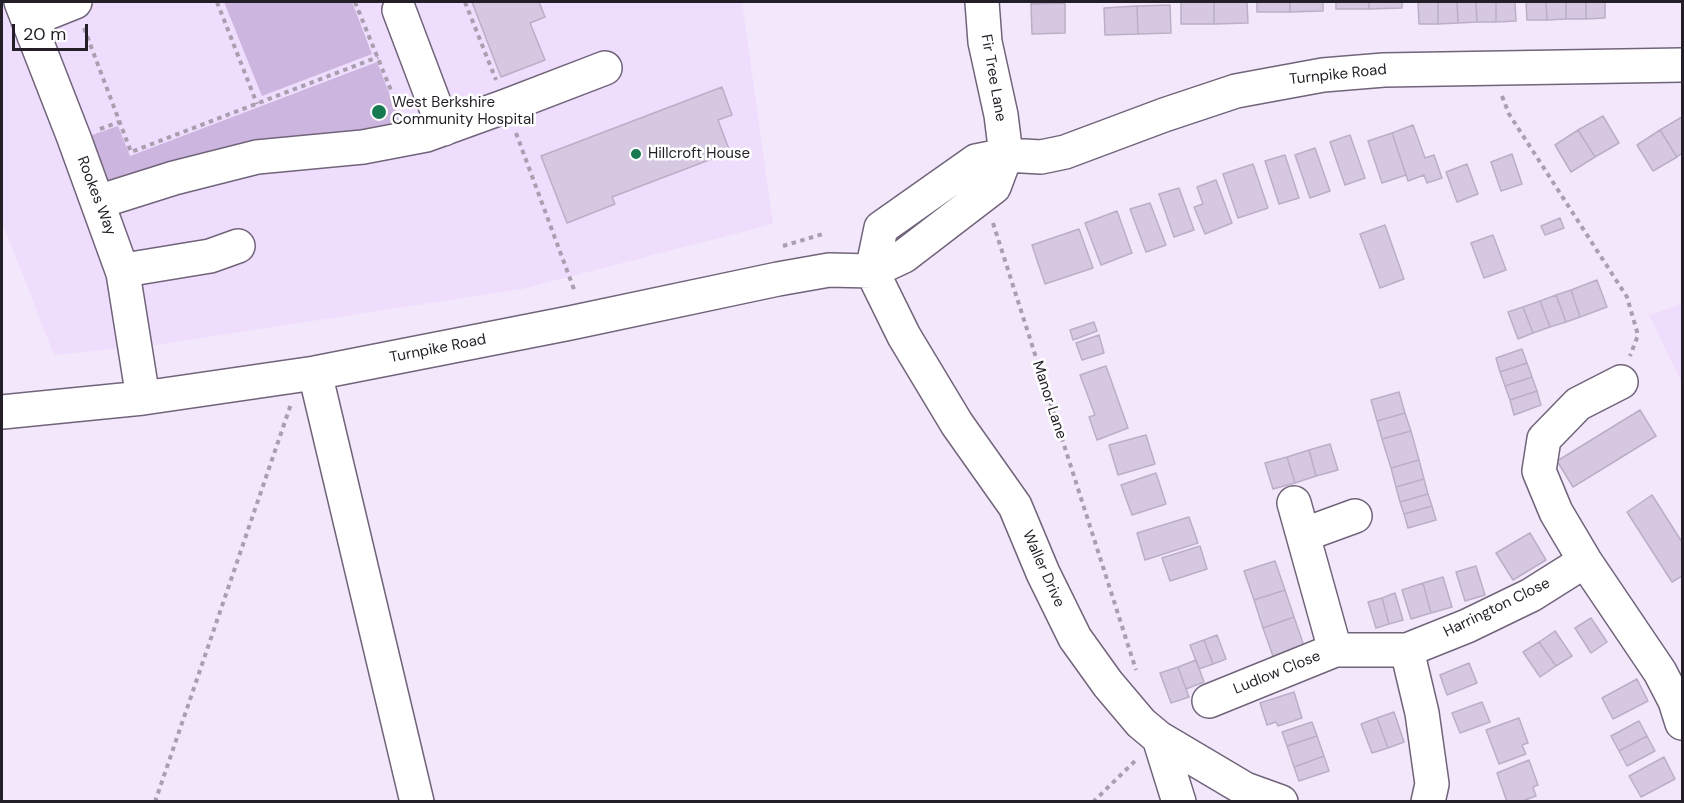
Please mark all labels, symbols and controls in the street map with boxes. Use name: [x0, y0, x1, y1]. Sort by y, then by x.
scale bar: [15, 12, 92, 50]
text: 20 m: [23, 22, 66, 46]
street label: Fir Tree Lane: [976, 33, 1010, 123]
street label: Turnpike Road: [1288, 61, 1388, 89]
place label: West Berkshire Community Hospital: [392, 94, 534, 129]
marker: West Berkshire Community Hospital: [370, 103, 388, 121]
place label: Hillcroft House: [648, 145, 750, 163]
marker: Hillcroft House: [629, 147, 643, 161]
street label: Rookes Way: [73, 154, 119, 238]
street label: Turnpike Road: [388, 331, 488, 367]
street label: Manor Lane: [1028, 359, 1070, 441]
street label: Waller Drive: [1018, 528, 1068, 610]
street label: Harrington Close: [1441, 574, 1553, 642]
street label: Ludlow Close: [1231, 647, 1323, 699]

